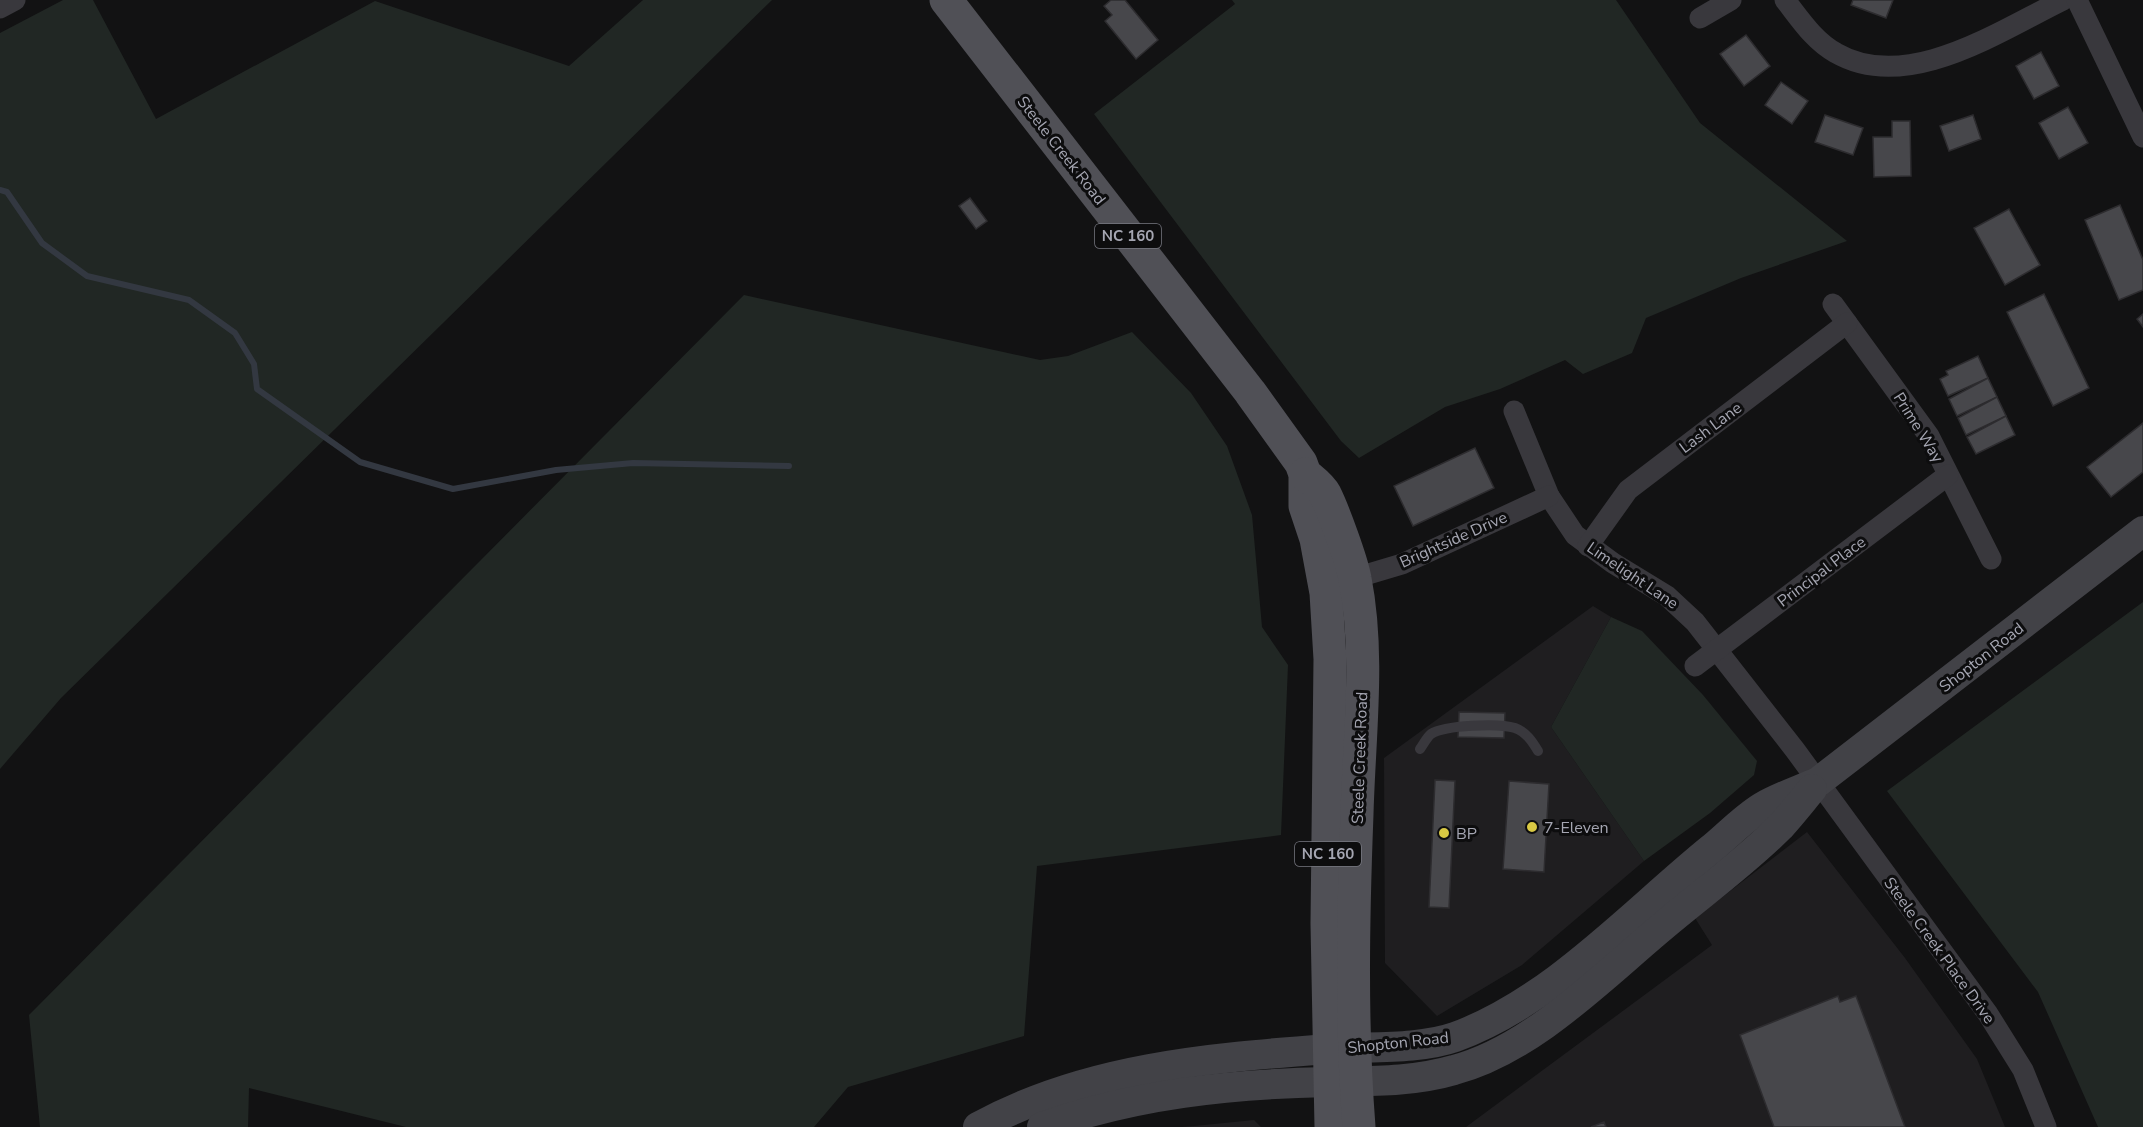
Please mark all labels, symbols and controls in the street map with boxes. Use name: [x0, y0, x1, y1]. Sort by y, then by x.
street label: Steele Creek Road: [1012, 92, 1111, 210]
road number: NC 160: [1095, 224, 1161, 248]
street label: Prime Way: [1888, 388, 1949, 468]
street label: Lash Lane: [1675, 397, 1746, 459]
street label: Brightside Drive: [1396, 506, 1511, 573]
street label: Principal Place: [1773, 531, 1870, 612]
street label: Limelight Lane: [1582, 537, 1683, 615]
street label: Shopton Road: [1935, 618, 2029, 698]
street label: Steele Creek Road: [1347, 691, 1373, 825]
place label: 7-Eleven: [1544, 817, 1609, 839]
marker: 7-Eleven: [1525, 820, 1539, 834]
place label: BP: [1456, 823, 1477, 845]
marker: BP: [1437, 826, 1451, 840]
road number: NC 160: [1295, 842, 1361, 866]
street label: Steele Creek Place Drive: [1878, 873, 2000, 1028]
street label: Shopton Road: [1346, 1027, 1450, 1059]

